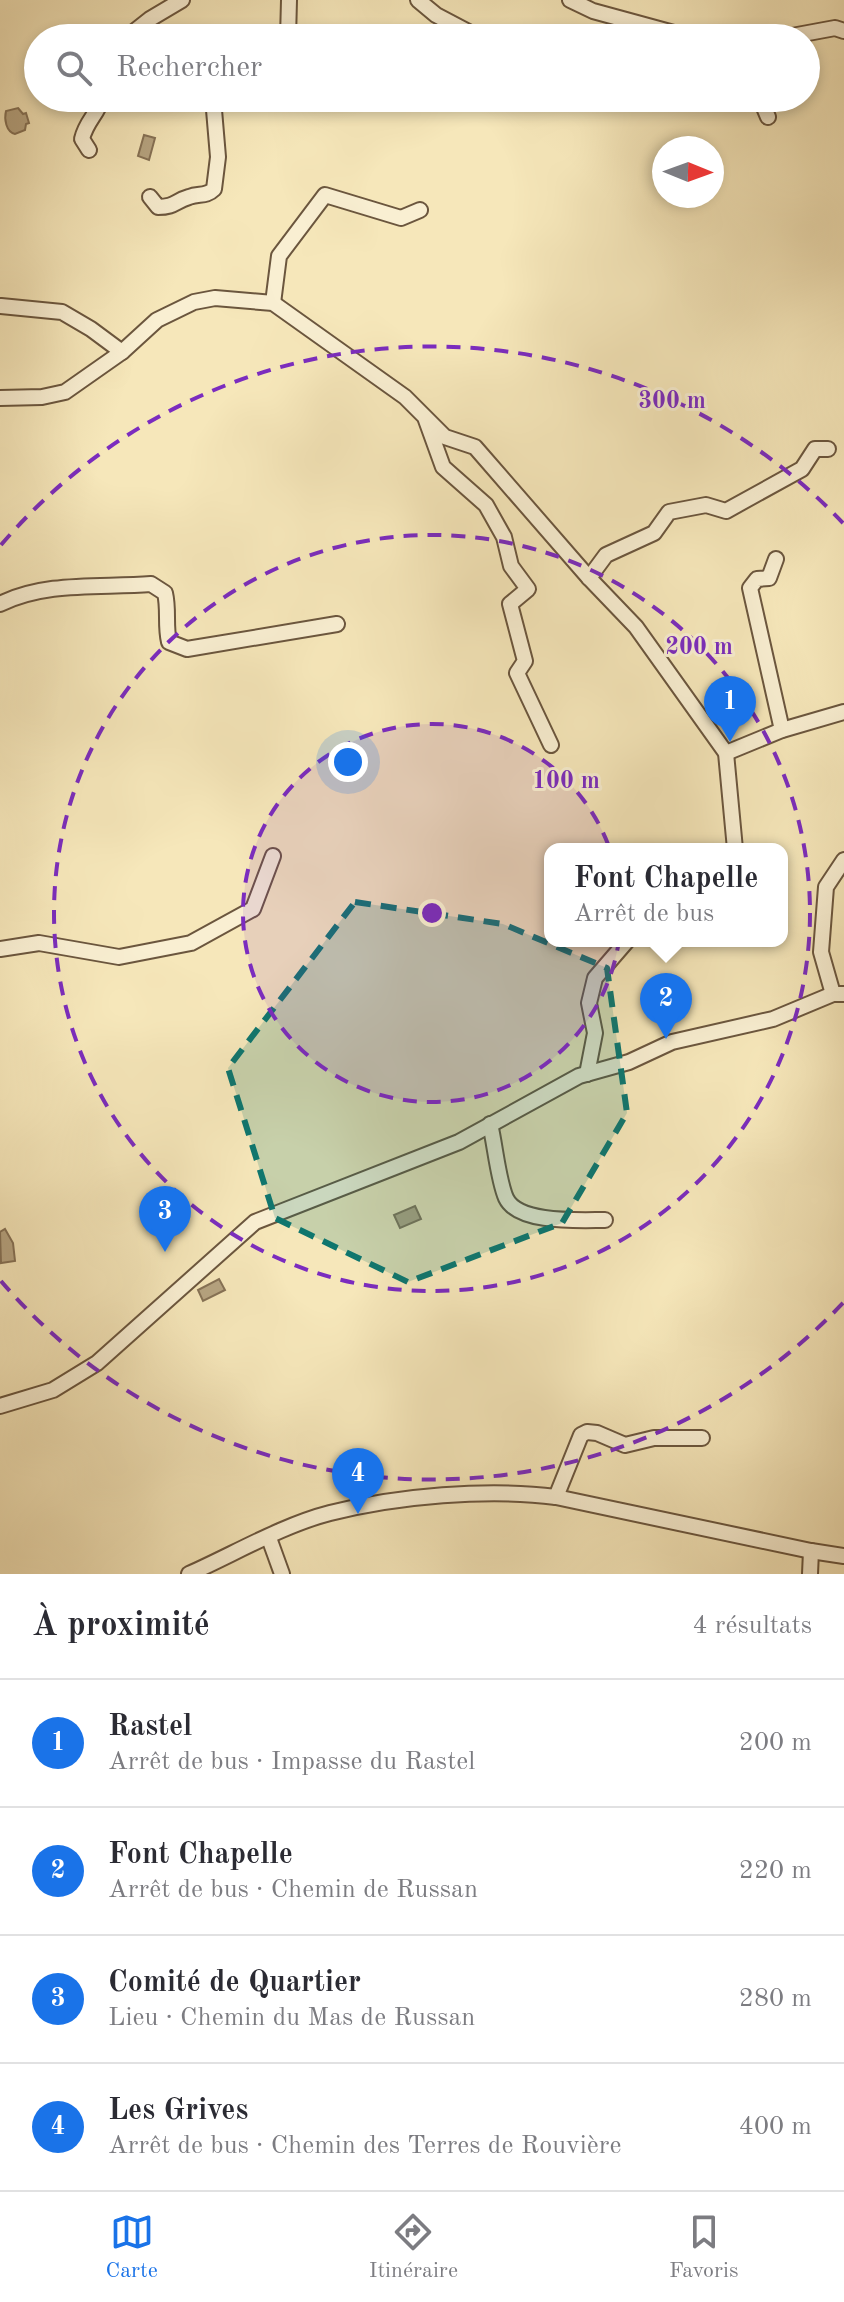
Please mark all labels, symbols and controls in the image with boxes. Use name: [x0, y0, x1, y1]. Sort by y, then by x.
search box: [24, 24, 820, 112]
icon: search: [52, 46, 96, 90]
text: Rechercher: [116, 53, 262, 83]
north arrow: [652, 136, 724, 208]
text: 300 m: [638, 390, 706, 414]
text: 200 m: [665, 636, 733, 660]
pin: 1: [704, 676, 756, 742]
your location: [328, 742, 368, 782]
text: 100 m: [532, 770, 600, 794]
popup: [544, 843, 788, 947]
text: Font Chapelle: [574, 864, 758, 894]
centre of rings: [418, 899, 446, 927]
text: Arrêt de bus: [574, 901, 714, 927]
pin: 2: [640, 973, 692, 1039]
pin: 3: [139, 1186, 191, 1252]
pin: 4: [332, 1448, 384, 1514]
text: À proximité: [32, 1609, 210, 1643]
text: 4 résultats: [693, 1613, 812, 1639]
text: Rastel: [108, 1712, 192, 1742]
text: 1: [50, 1730, 66, 1756]
text: 200 m: [739, 1730, 812, 1756]
text: Arrêt de bus · Impasse du Rastel: [108, 1749, 475, 1775]
text: Font Chapelle: [108, 1840, 293, 1870]
text: 2: [50, 1858, 66, 1884]
text: 220 m: [739, 1858, 812, 1884]
text: Arrêt de bus · Chemin de Russan: [108, 1877, 478, 1903]
text: Comité de Quartier: [108, 1968, 361, 1998]
text: 3: [50, 1986, 66, 2012]
text: 280 m: [739, 1986, 812, 2012]
text: Lieu · Chemin du Mas de Russan: [108, 2005, 475, 2031]
text: Les Grives: [108, 2096, 248, 2126]
text: 4: [50, 2114, 66, 2140]
text: 400 m: [739, 2114, 812, 2140]
text: Arrêt de bus · Chemin des Terres de Rouvière: [108, 2133, 621, 2159]
tab: Carte: [105, 2210, 158, 2285]
tab: Itinéraire: [369, 2210, 458, 2285]
tab: Favoris: [669, 2210, 739, 2285]

